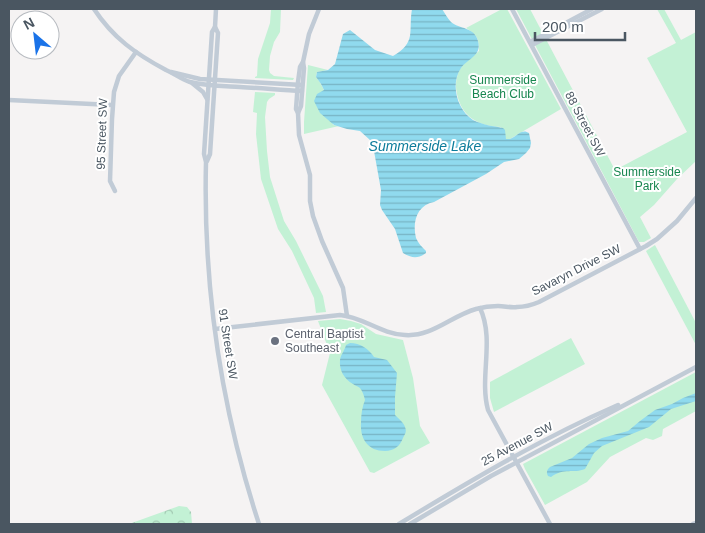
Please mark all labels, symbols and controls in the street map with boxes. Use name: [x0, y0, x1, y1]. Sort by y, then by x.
north arrow: [10, 10, 60, 60]
scale bar: [535, 10, 625, 42]
text: N: [21, 14, 37, 33]
text: 200 m: [542, 18, 584, 35]
park label: Summerside Beach Club: [469, 73, 537, 101]
street label: 88 Street SW: [562, 89, 608, 159]
street label: 95 Street SW: [94, 97, 110, 170]
water label: Summerside Lake: [369, 138, 482, 154]
park label: Summerside Park: [613, 165, 681, 193]
street label: Savaryn Drive SW: [529, 241, 623, 298]
street label: 91 Street SW: [216, 308, 241, 381]
place label: Central Baptist Southeast: [285, 327, 364, 355]
marker: Central Baptist Southeast: [269, 335, 281, 347]
street label: 25 Avenue SW: [479, 419, 556, 469]

